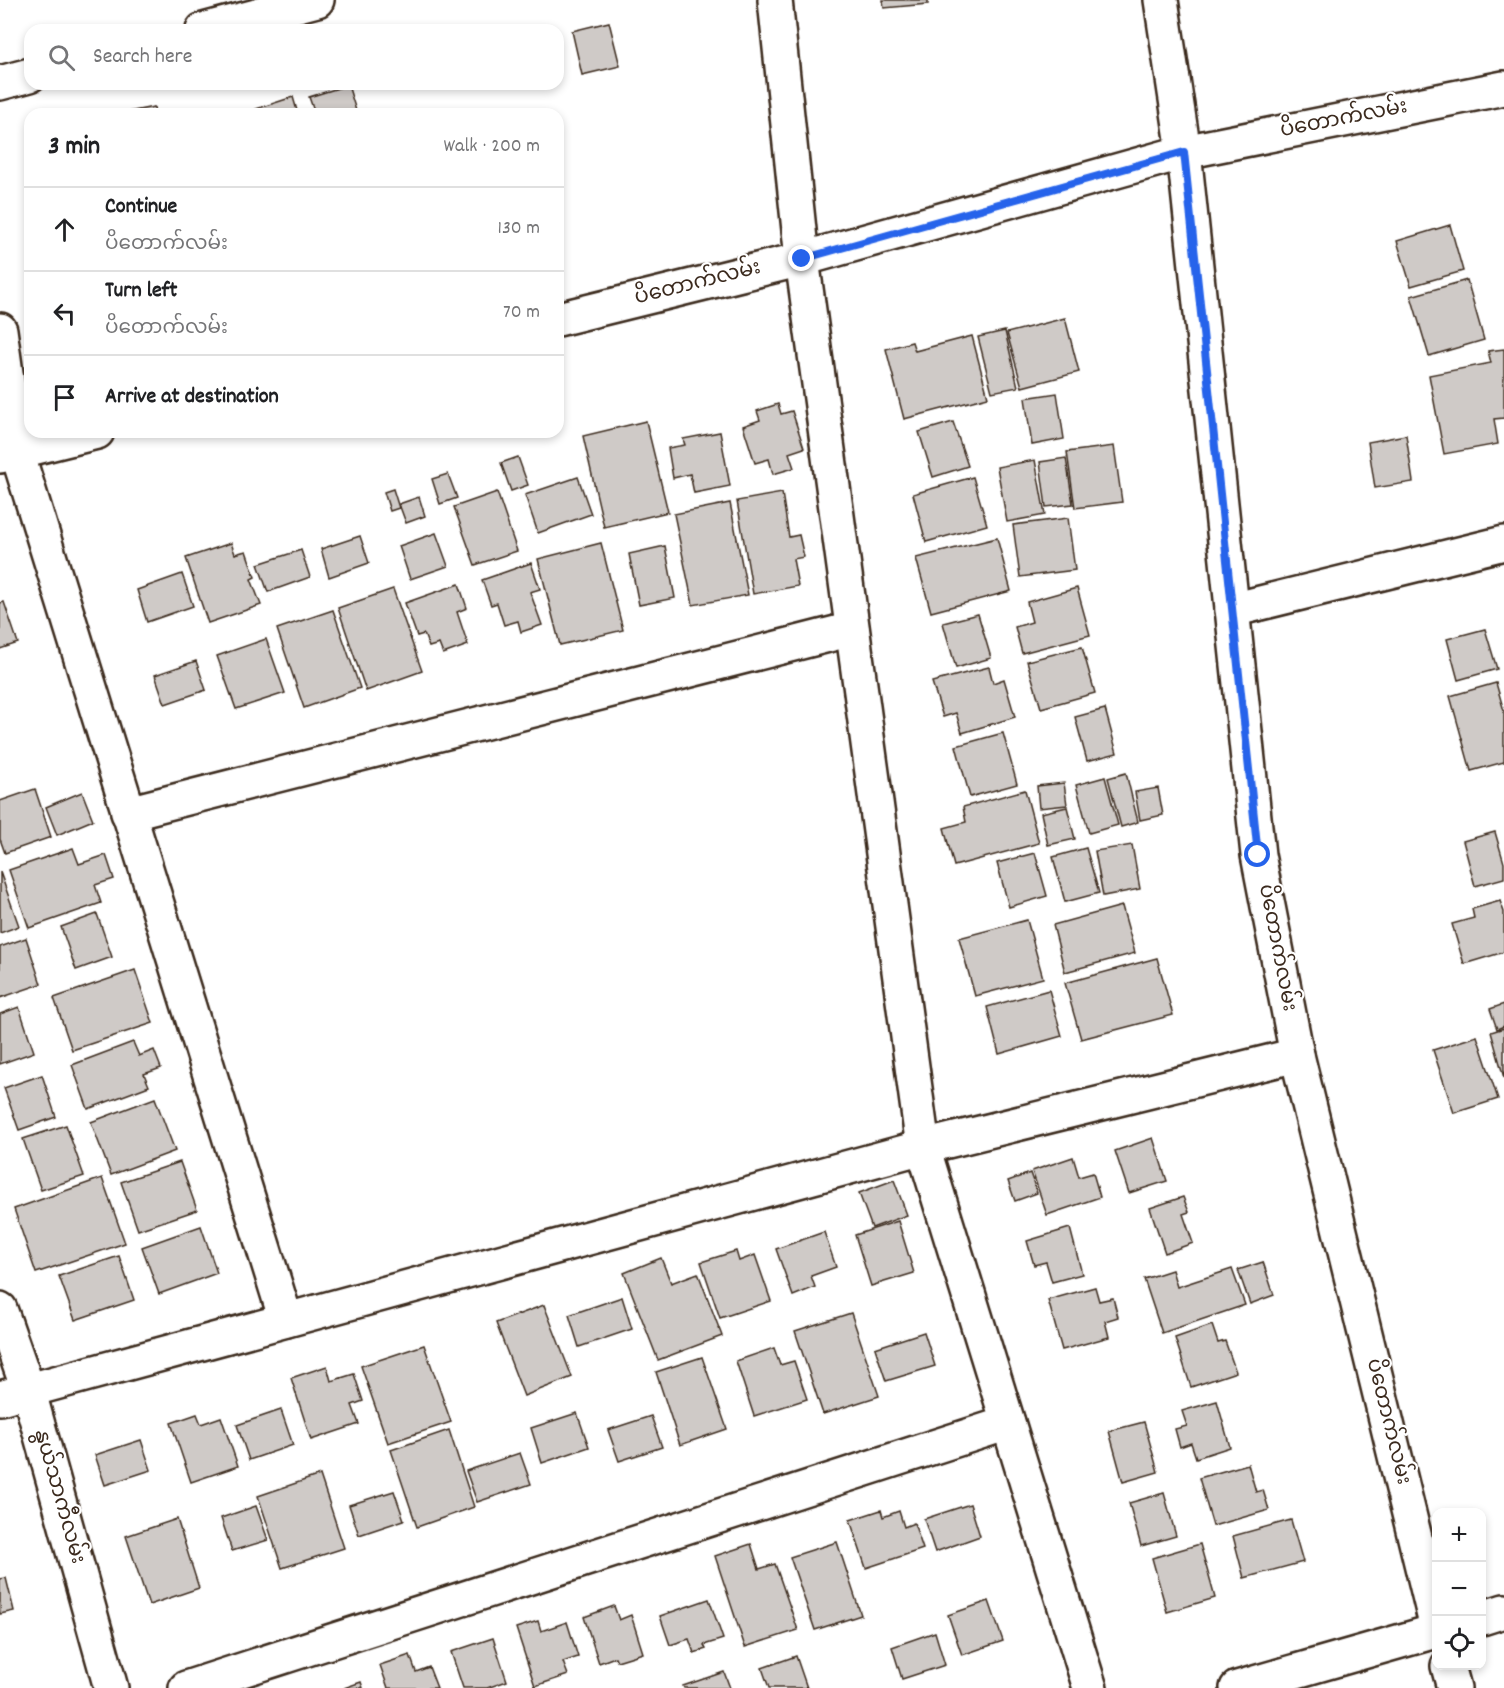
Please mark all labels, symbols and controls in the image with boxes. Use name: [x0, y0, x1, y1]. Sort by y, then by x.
search box: [24, 24, 564, 90]
icon: search: [45, 41, 78, 74]
text: Search here: [93, 42, 192, 73]
street label: ပိတောက်လမ်း: [1277, 89, 1410, 147]
text: 3 min: [48, 129, 100, 166]
text: Walk · 200 m: [444, 133, 540, 161]
text: Continue: [105, 192, 177, 223]
icon: ahead: [48, 213, 81, 246]
text: 130 m: [498, 215, 540, 243]
text: ပိတောက်လမ်း: [105, 231, 228, 259]
route end: [788, 245, 814, 271]
street label: ပိတောက်လမ်း: [631, 250, 764, 314]
text: Turn left: [105, 276, 177, 307]
icon: left: [48, 297, 81, 330]
text: 70 m: [503, 299, 540, 327]
text: ပိတောက်လမ်း: [105, 315, 228, 343]
icon: arrive: [48, 381, 81, 414]
text: Arrive at destination: [105, 382, 279, 413]
route start: [1244, 841, 1270, 867]
street label: ပိတောက်လမ်း: [1249, 881, 1307, 1014]
street label: ပိတောက်လမ်း: [1357, 1355, 1421, 1488]
street label: နွယ်သာကီလမ်း: [24, 1425, 95, 1568]
map controls: [1432, 1508, 1486, 1670]
button: +: [1432, 1508, 1486, 1562]
button: −: [1432, 1562, 1486, 1616]
button: locate: [1432, 1616, 1486, 1670]

